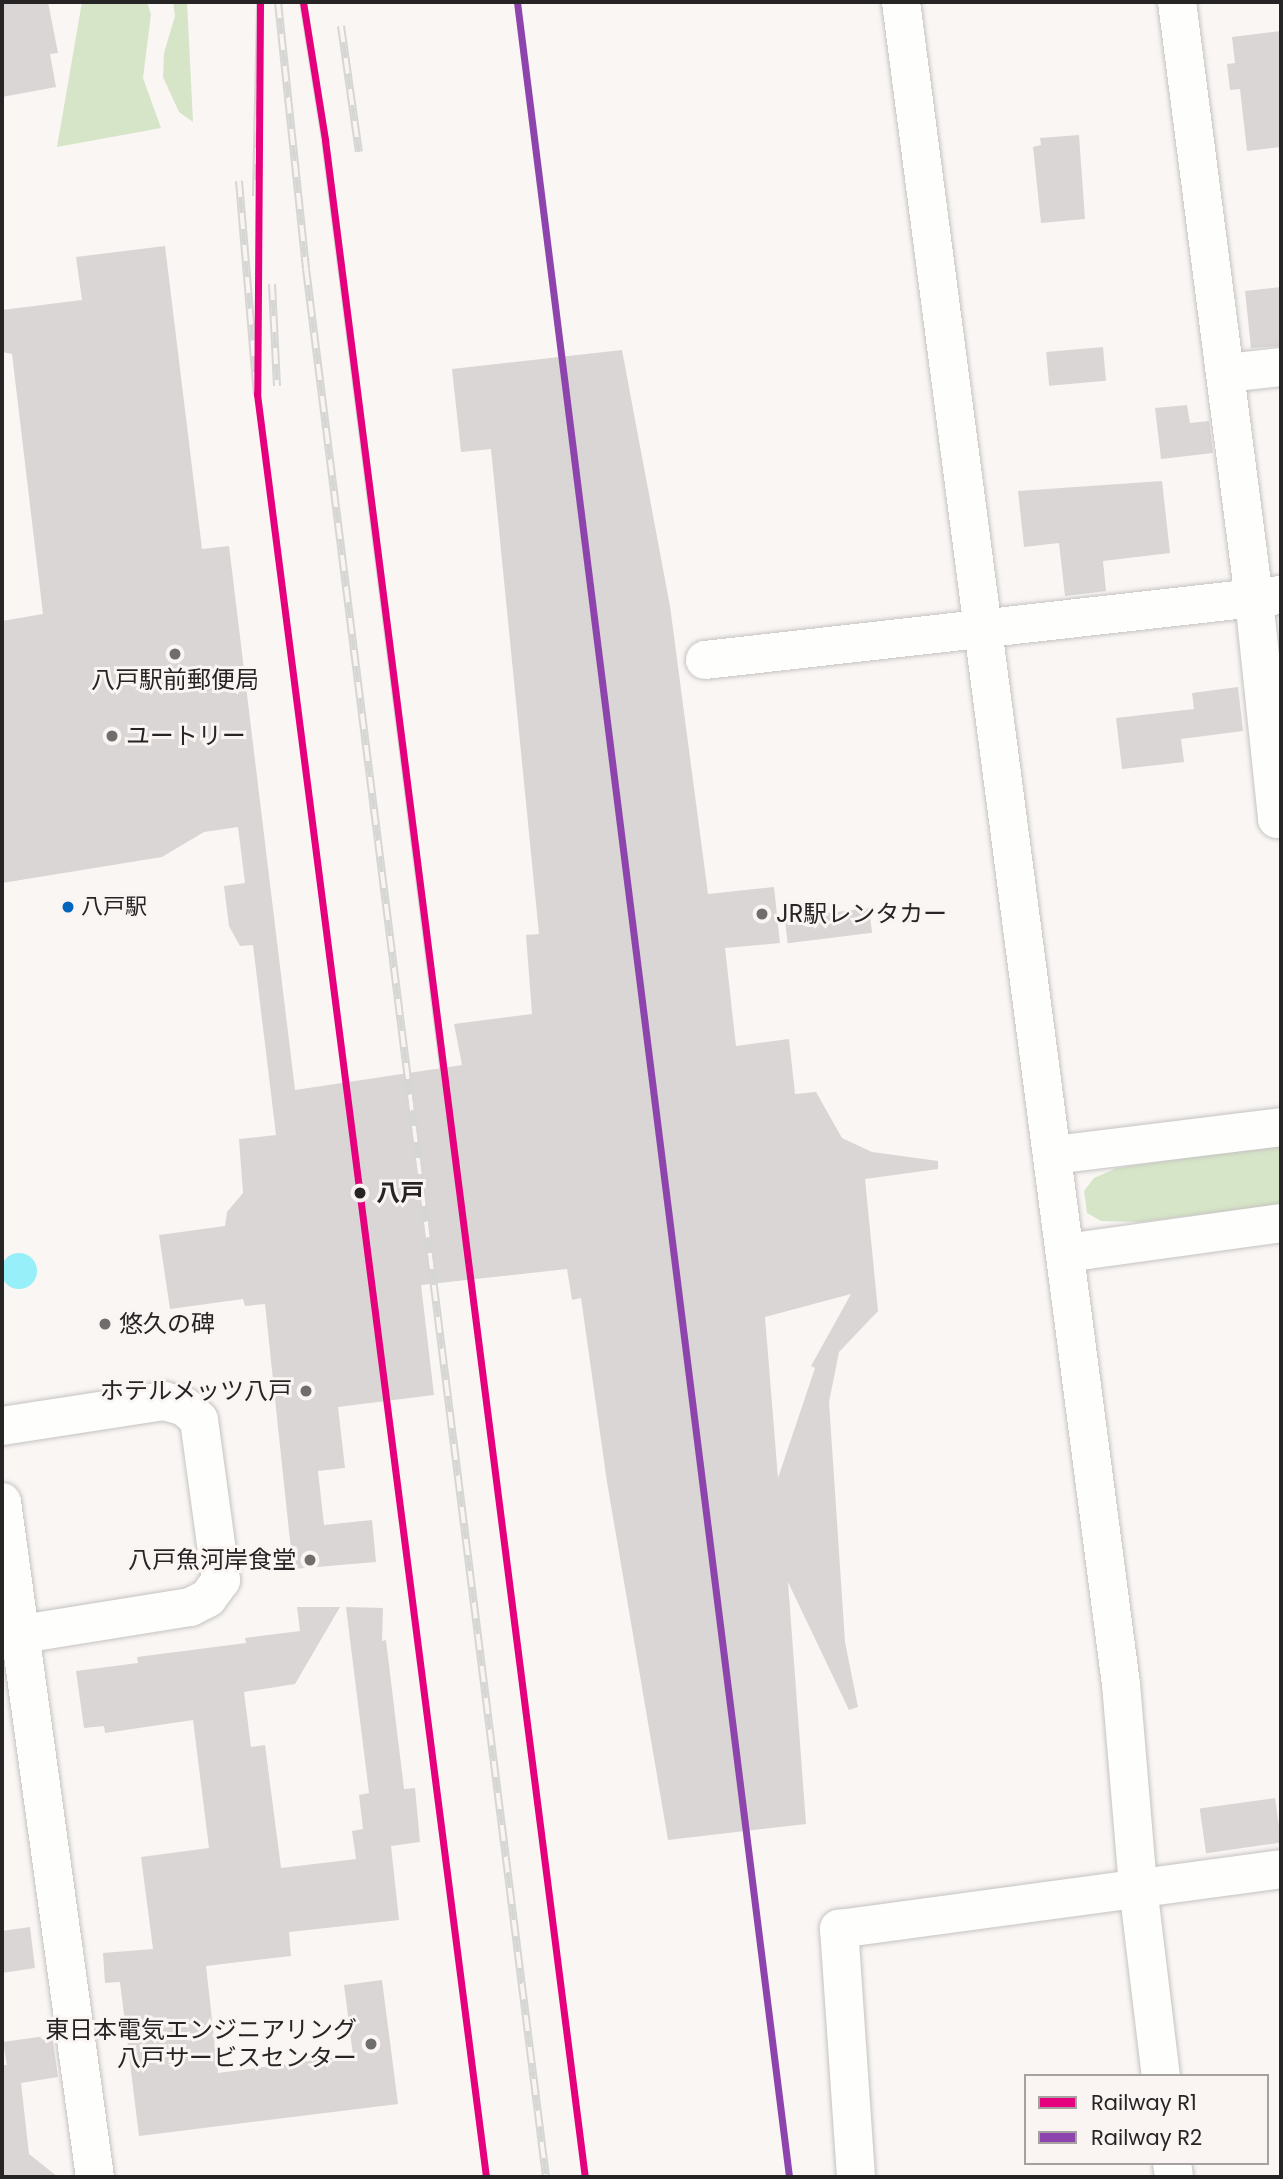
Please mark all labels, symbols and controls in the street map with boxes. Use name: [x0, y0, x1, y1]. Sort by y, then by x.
marker: 八戸駅前郵便局: [167, 646, 183, 662]
place label: 八戸駅前郵便局: [91, 666, 259, 694]
place label: ユートリー: [126, 722, 246, 750]
marker: ユートリー: [104, 728, 120, 744]
place label: 八戸駅: [81, 894, 147, 920]
marker: 八戸駅: [61, 900, 75, 914]
place label: JR駅レンタカー: [776, 900, 947, 928]
marker: JR駅レンタカー: [754, 906, 770, 922]
place label: 八戸: [376, 1179, 424, 1207]
marker: 八戸: [350, 1183, 370, 1203]
place label: 悠久の碑: [119, 1310, 215, 1338]
marker: 悠久の碑: [97, 1316, 113, 1332]
place label: ホテルメッツ八戸: [100, 1377, 292, 1405]
marker: ホテルメッツ八戸: [298, 1383, 314, 1399]
place label: 八戸魚河岸食堂: [128, 1546, 296, 1574]
marker: 八戸魚河岸食堂: [302, 1552, 318, 1568]
place label: 東日本電気エンジニアリング 八戸サービスセンター: [45, 2016, 357, 2072]
marker: 東日本電気エンジニアリング 八戸サービスセンター: [363, 2036, 379, 2052]
legend: [1024, 2074, 1269, 2165]
text: Railway R1: [1091, 2088, 1197, 2117]
text: Railway R2: [1091, 2123, 1202, 2152]

